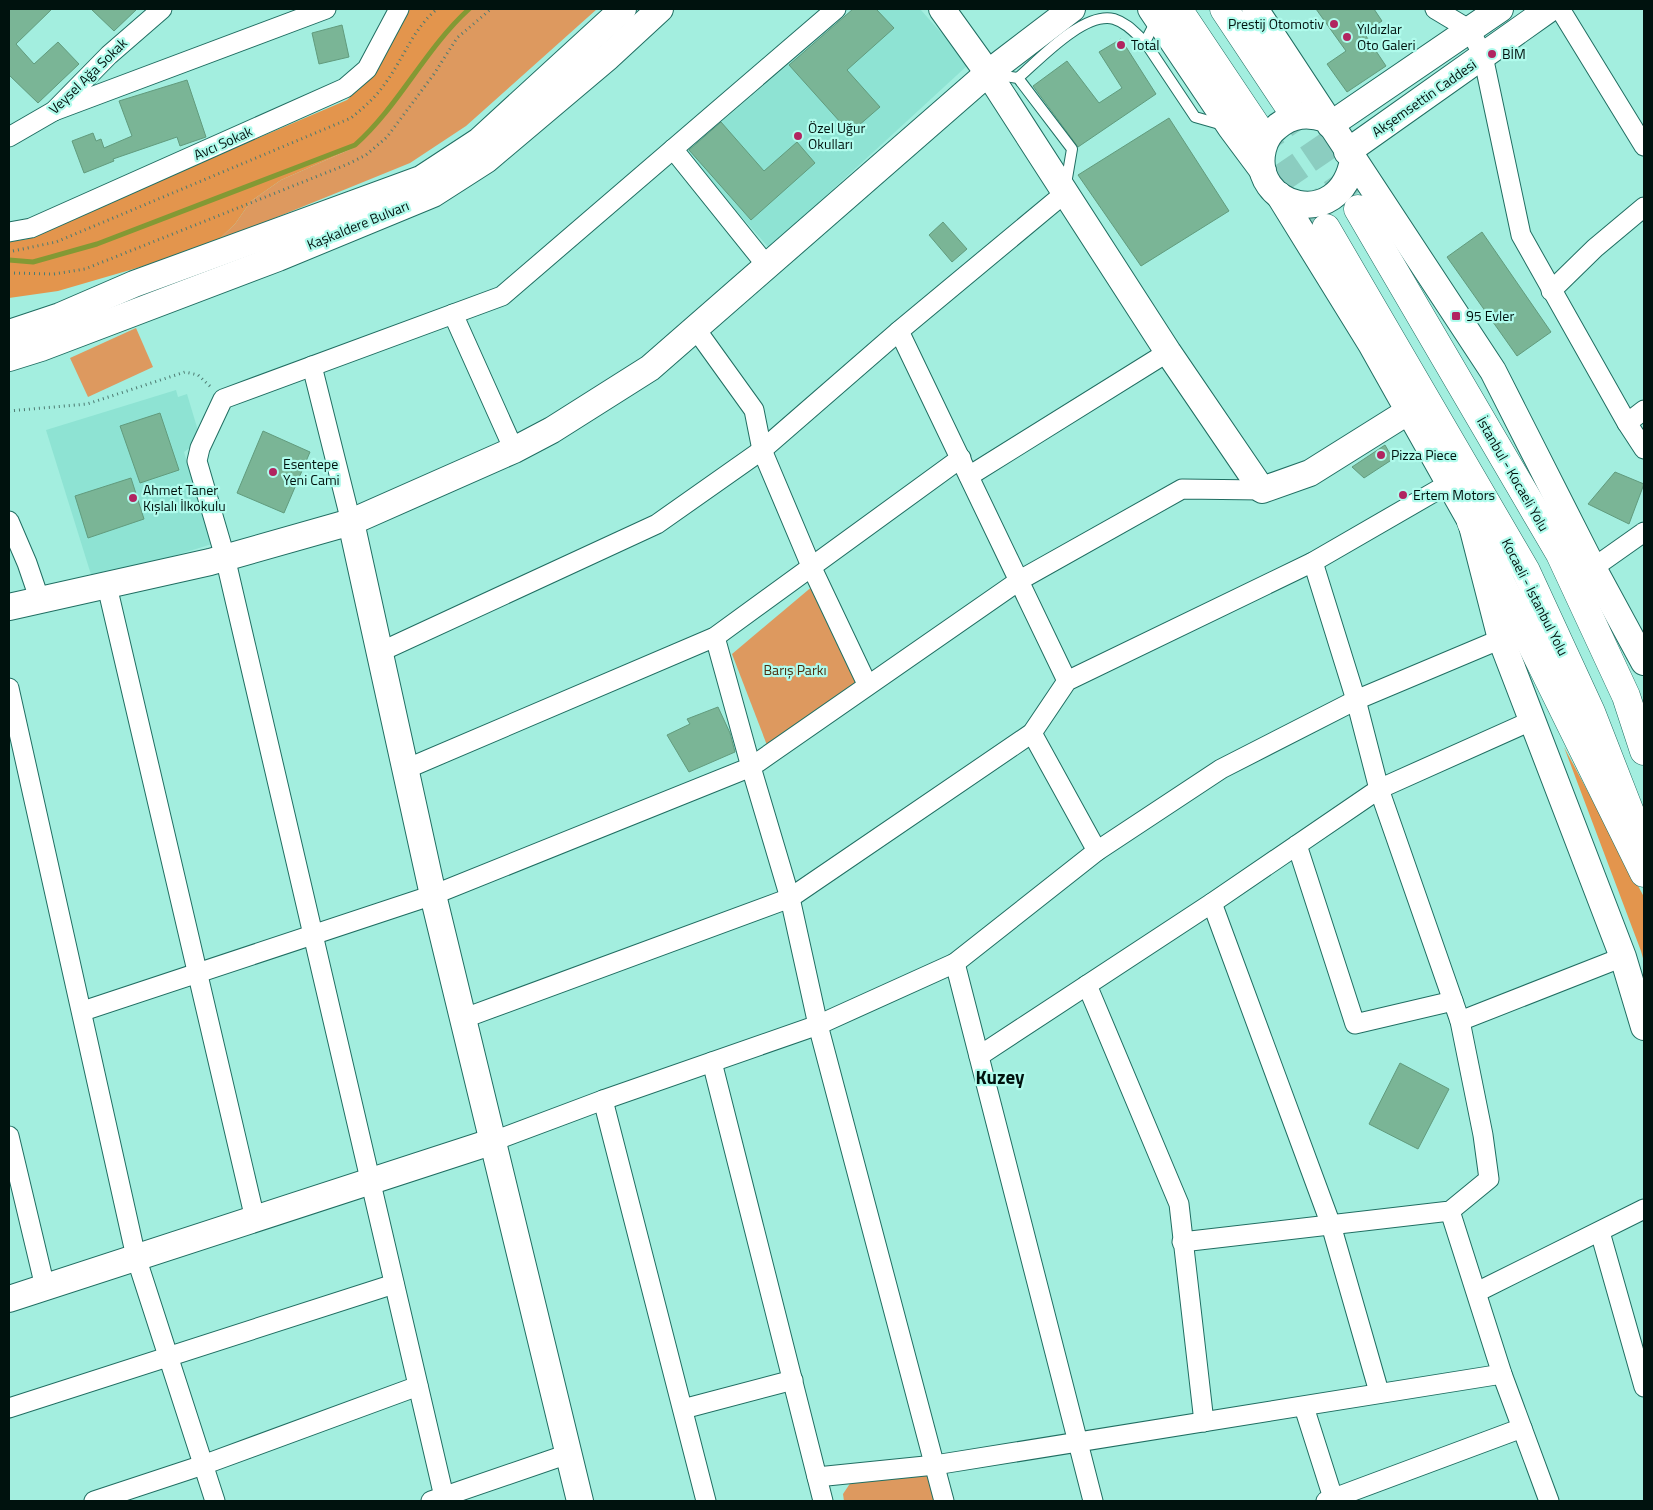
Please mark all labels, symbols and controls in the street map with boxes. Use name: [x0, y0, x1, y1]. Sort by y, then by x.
place label: Prestij Otomotiv: [1228, 13, 1324, 34]
marker: Prestij Otomotiv: [1328, 18, 1340, 30]
place label: Yıldızlar Oto Galeri: [1357, 18, 1415, 55]
marker: Yıldızlar Oto Galeri: [1341, 31, 1353, 43]
street label: Veysel Ağa Sokak: [44, 32, 132, 119]
place label: Total: [1131, 34, 1160, 55]
marker: Total: [1115, 39, 1127, 51]
place label: BİM: [1502, 43, 1526, 64]
marker: BİM: [1486, 48, 1498, 60]
street label: Akşemsettin Caddesi: [1367, 54, 1480, 142]
place label: Özel Uğur Okulları: [808, 117, 865, 154]
street label: Avcı Sokak: [190, 120, 256, 165]
marker: Özel Uğur Okulları: [792, 130, 804, 142]
street label: Kaşkaldere Bulvarı: [304, 194, 412, 255]
place label: 95 Evler: [1466, 305, 1514, 326]
marker: 95 Evler: [1450, 310, 1462, 322]
street label: İstanbul - Kocaeli Yolu: [1472, 413, 1555, 535]
place label: Pizza Piece: [1391, 444, 1457, 465]
marker: Pizza Piece: [1375, 449, 1387, 461]
place label: Esentepe Yeni Cami: [283, 453, 340, 490]
marker: Esentepe Yeni Cami: [267, 466, 279, 478]
place label: Ahmet Taner Kışlalı İlkokulu: [143, 479, 226, 516]
place label: Ertem Motors: [1413, 484, 1495, 505]
marker: Ertem Motors: [1397, 489, 1409, 501]
marker: Ahmet Taner Kışlalı İlkokulu: [127, 492, 139, 504]
street label: Kocaeli - İstanbul Yolu: [1497, 535, 1574, 659]
park label: Barış Parkı: [764, 659, 827, 680]
district label: Kuzey: [975, 1062, 1025, 1091]

